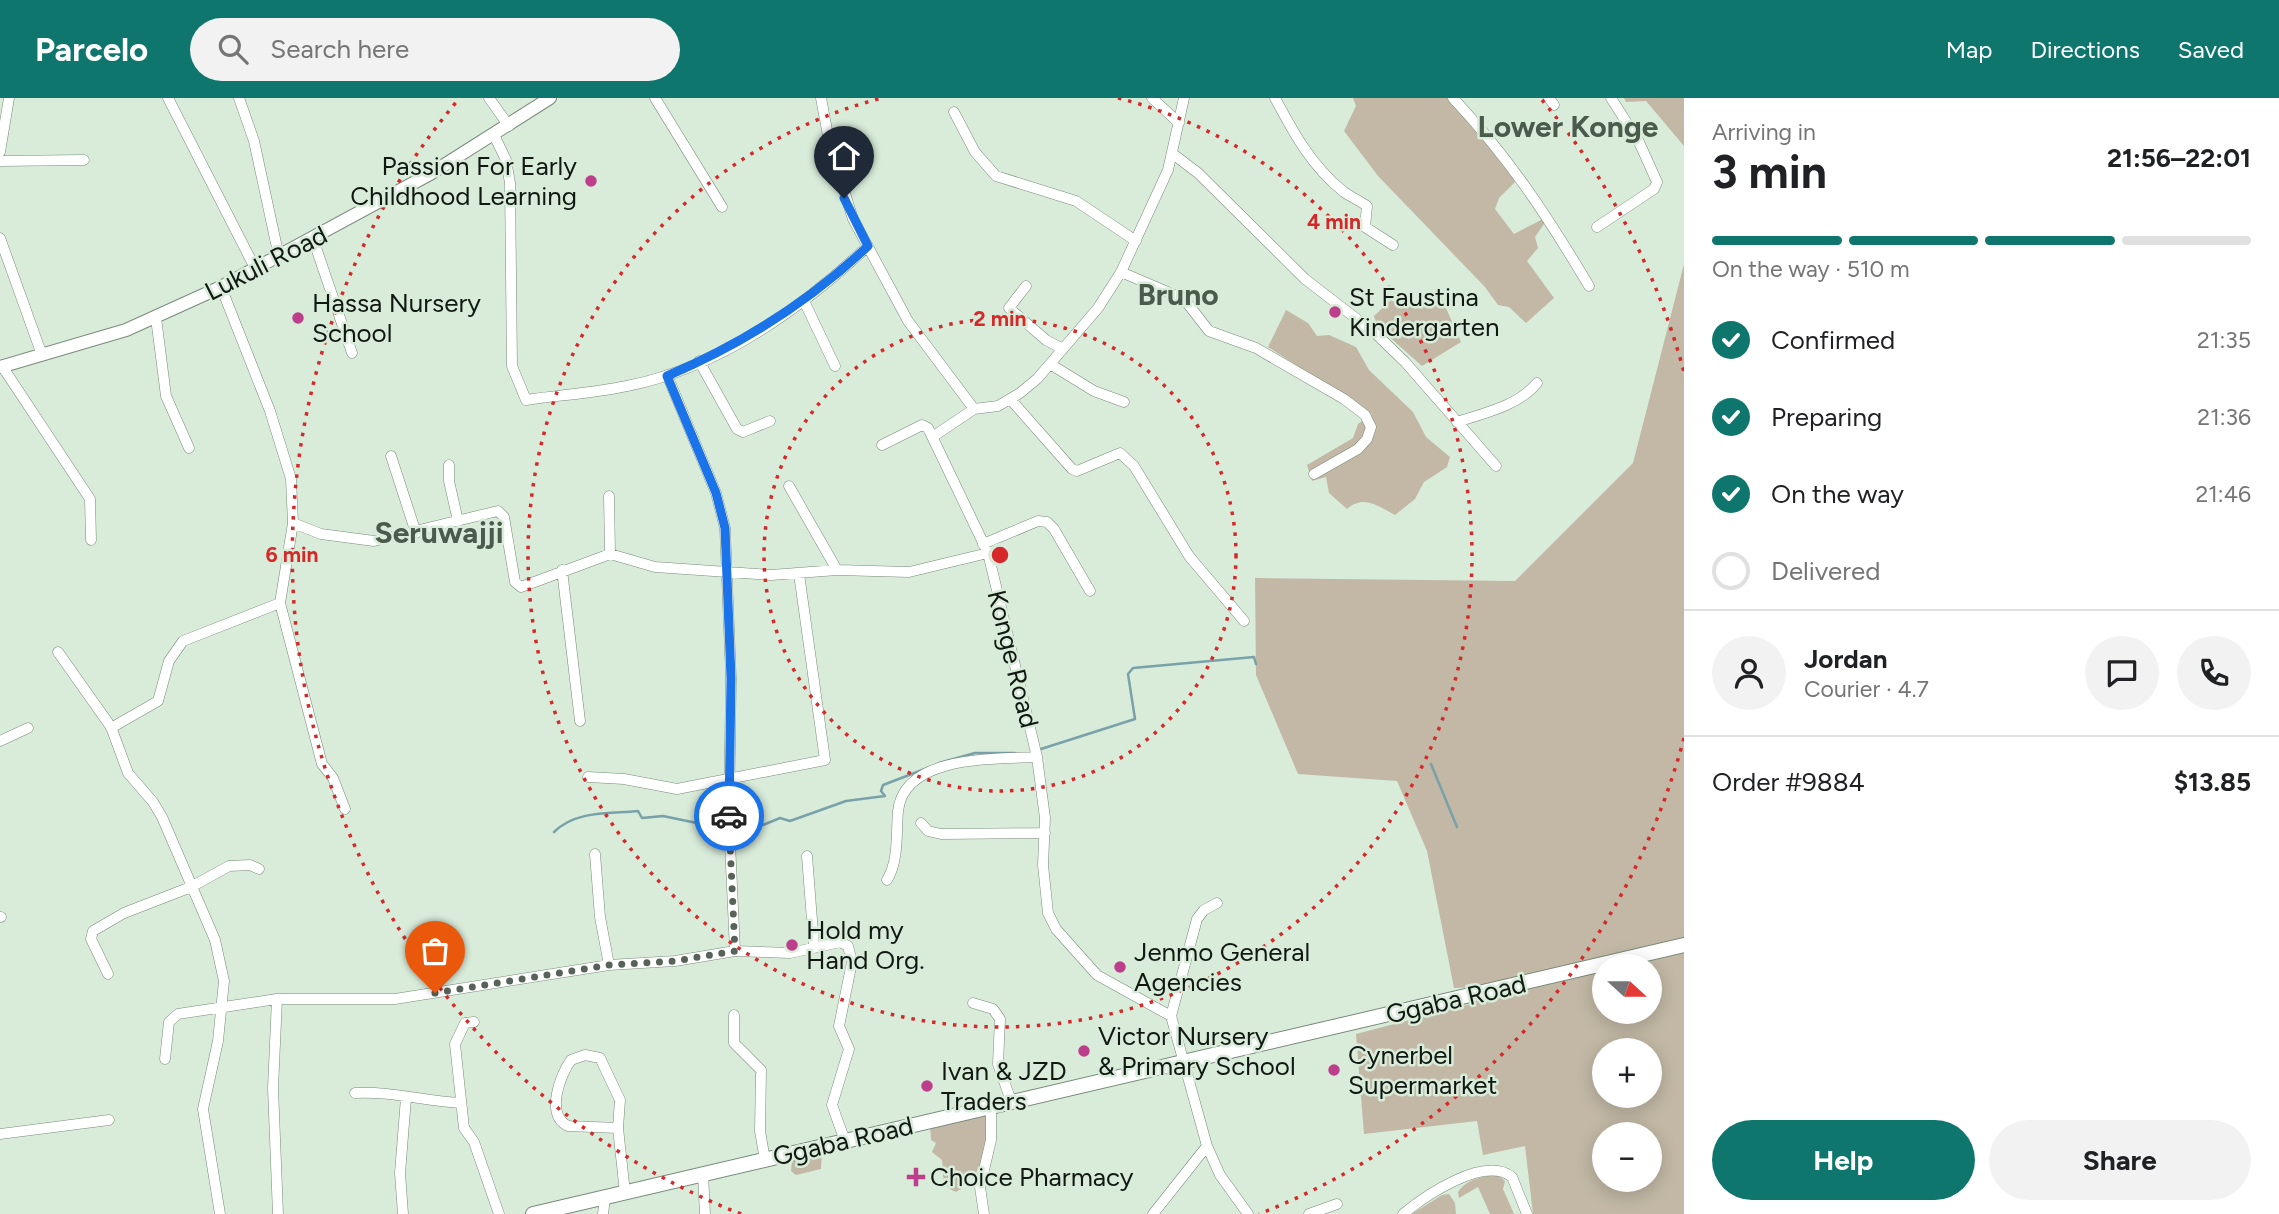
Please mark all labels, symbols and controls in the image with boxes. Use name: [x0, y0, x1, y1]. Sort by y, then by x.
search box: [190, 18, 680, 81]
text: Parcelo: [35, 30, 148, 69]
icon: search: [214, 30, 252, 68]
text: Search here: [270, 33, 409, 65]
text: Map: [1946, 35, 1992, 64]
text: Directions: [2030, 35, 2140, 64]
text: Saved: [2178, 35, 2244, 64]
district label: Lower Konge: [1478, 108, 1659, 145]
text: Arriving in: [1712, 118, 1816, 146]
pin: [814, 126, 874, 198]
icon: home: [825, 137, 863, 175]
text: 21:56–22:01: [2107, 142, 2251, 174]
text: 3 min: [1712, 144, 1827, 200]
place label: Passion For Early Childhood Learning: [350, 150, 577, 212]
marker: Passion For Early Childhood Learning: [583, 173, 599, 189]
text: 4 min: [1307, 209, 1361, 234]
street label: Lukuli Road: [199, 219, 333, 307]
text: On the way · 510 m: [1712, 255, 1909, 283]
district label: Bruno: [1137, 276, 1219, 313]
place label: St Faustina Kindergarten: [1349, 281, 1499, 343]
place label: Hassa Nursery School: [312, 287, 481, 349]
marker: St Faustina Kindergarten: [1327, 304, 1343, 320]
text: 2 min: [974, 306, 1026, 331]
marker: Hassa Nursery School: [290, 310, 306, 326]
icon: check: [1712, 321, 1750, 359]
text: Confirmed: [1771, 324, 1895, 356]
text: 21:35: [2197, 326, 2251, 354]
icon: check: [1712, 398, 1750, 436]
text: Preparing: [1771, 401, 1882, 433]
text: 21:36: [2197, 403, 2251, 431]
icon: check: [1712, 475, 1750, 513]
text: On the way: [1771, 478, 1904, 510]
text: 21:46: [2196, 480, 2251, 508]
district label: Seruwajji: [374, 514, 504, 551]
text: 6 min: [266, 542, 318, 567]
centre of rings: [988, 543, 1012, 567]
text: Delivered: [1771, 555, 1880, 587]
street label: Konge Road: [980, 587, 1046, 731]
button: person: [1712, 636, 1786, 710]
button: chat: [2085, 636, 2159, 710]
button: phone: [2177, 636, 2251, 710]
text: Jordan: [1804, 643, 1887, 675]
text: Courier · 4.7: [1804, 675, 1929, 703]
text: Order #9884: [1712, 766, 1865, 798]
text: $13.85: [2174, 766, 2251, 798]
courier: [694, 781, 764, 851]
icon: car: [710, 797, 748, 835]
place label: Hold my Hand Org.: [806, 914, 925, 976]
pin: [405, 921, 465, 993]
icon: bag: [416, 932, 454, 970]
place label: Jenmo General Agencies: [1134, 936, 1310, 998]
marker: Hold my Hand Org.: [784, 937, 800, 953]
north arrow: [1592, 954, 1662, 1024]
map controls: [1592, 954, 1662, 1192]
marker: Jenmo General Agencies: [1112, 959, 1128, 975]
street label: Ggaba Road: [1383, 967, 1529, 1031]
place label: Victor Nursery & Primary School: [1098, 1020, 1296, 1082]
button: +: [1592, 1038, 1662, 1108]
place label: Cynerbel Supermarket: [1348, 1039, 1498, 1101]
marker: Victor Nursery & Primary School: [1076, 1043, 1092, 1059]
place label: Ivan & JZD Traders: [941, 1055, 1067, 1117]
marker: Cynerbel Supermarket: [1326, 1062, 1342, 1078]
marker: Ivan & JZD Traders: [919, 1078, 935, 1094]
street label: Ggaba Road: [770, 1109, 916, 1173]
button: Help: [1712, 1120, 1975, 1200]
button: Share: [1989, 1120, 2251, 1200]
button: −: [1592, 1122, 1662, 1192]
place label: Choice Pharmacy: [930, 1161, 1134, 1193]
marker: Choice Pharmacy: [908, 1169, 924, 1185]

